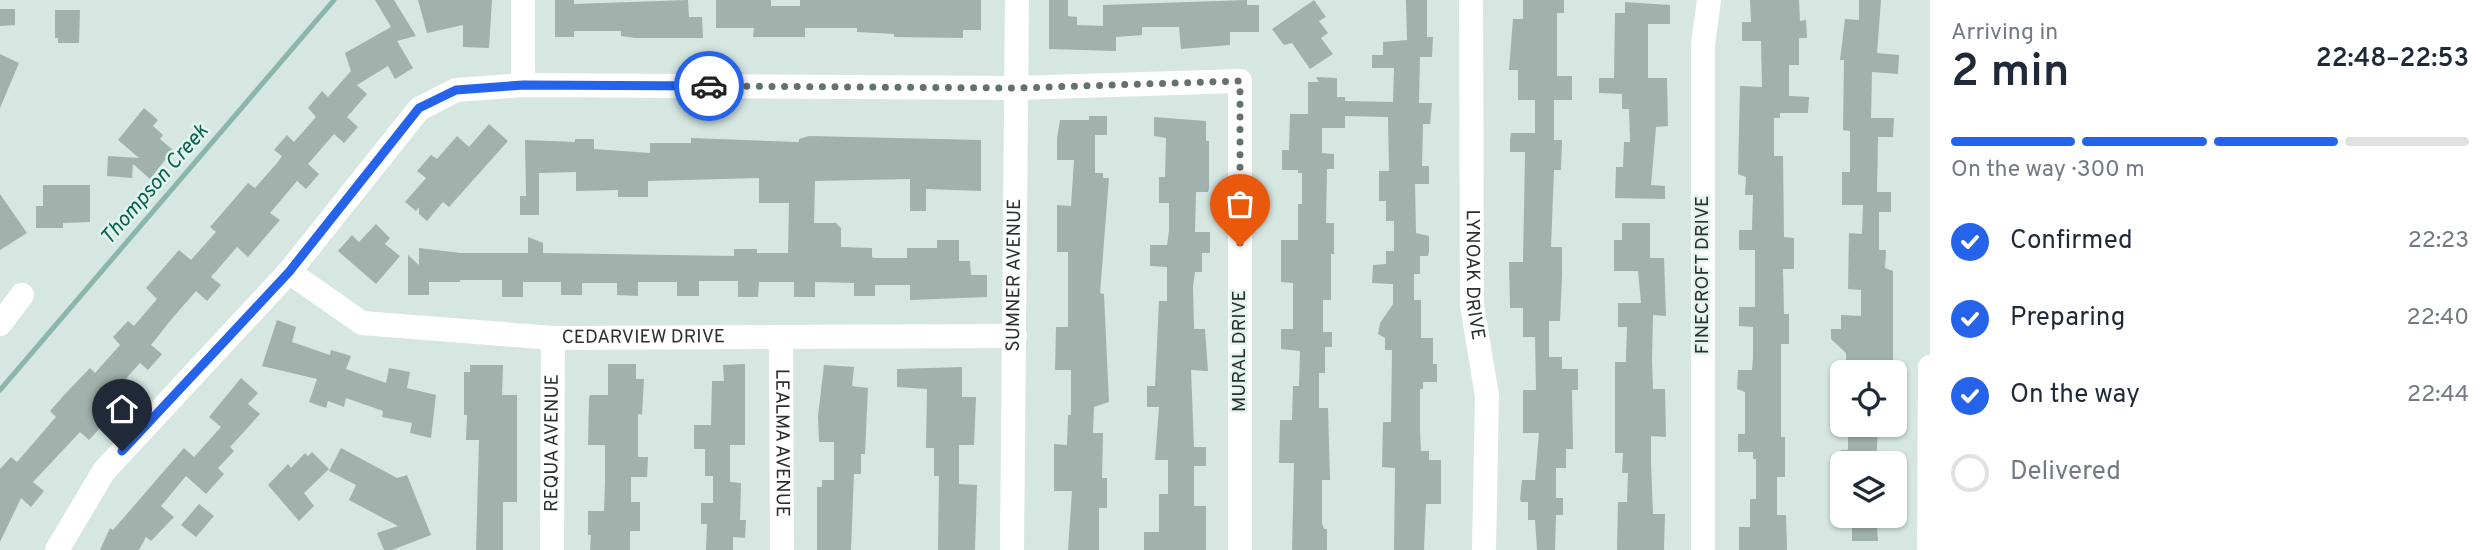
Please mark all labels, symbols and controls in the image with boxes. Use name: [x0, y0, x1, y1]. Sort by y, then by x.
text: Arriving in: [1951, 19, 2058, 48]
text: 22:48–22:53: [2316, 43, 2469, 76]
text: 2 min: [1951, 44, 2070, 103]
courier: [674, 51, 744, 121]
icon: car: [690, 67, 728, 105]
water label: Thompson Creek: [95, 118, 215, 251]
text: On the way · 300 m: [1951, 156, 2145, 185]
pin: [1210, 174, 1270, 246]
icon: bag: [1221, 185, 1259, 223]
street label: FINECROFT DRIVE: [1691, 196, 1715, 354]
street label: SUMNER AVENUE: [1002, 198, 1027, 352]
street label: LYNOAK DRIVE: [1459, 209, 1490, 342]
icon: check: [1951, 223, 1989, 261]
text: Confirmed: [2010, 225, 2133, 258]
text: 22:23: [2408, 227, 2469, 256]
street label: MURAL DRIVE: [1228, 290, 1252, 412]
icon: check: [1951, 300, 1989, 338]
text: Preparing: [2010, 302, 2125, 335]
text: 22:40: [2407, 304, 2469, 333]
street label: CEDARVIEW DRIVE: [562, 325, 725, 350]
map controls: [1830, 360, 1907, 528]
button: locate: [1830, 360, 1907, 437]
street label: LEALMA AVENUE: [769, 369, 794, 517]
street label: REQUA AVENUE: [540, 374, 565, 512]
icon: check: [1951, 377, 1989, 415]
pin: [92, 379, 152, 451]
text: On the way: [2010, 379, 2140, 412]
text: 22:44: [2407, 381, 2469, 410]
icon: home: [103, 390, 141, 428]
button: layers: [1830, 451, 1907, 528]
text: Delivered: [2010, 456, 2121, 489]

